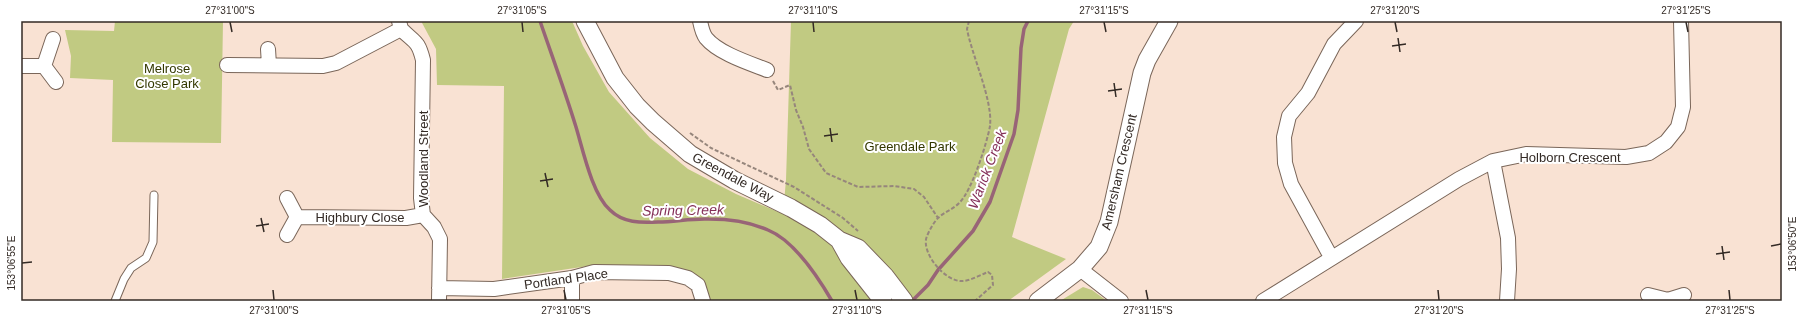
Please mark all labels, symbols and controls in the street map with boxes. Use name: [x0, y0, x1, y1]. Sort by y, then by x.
text: 27°31'00"S: [205, 5, 255, 16]
text: 27°31'05"S: [497, 5, 547, 16]
text: 27°31'10"S: [788, 5, 838, 16]
text: 27°31'15"S: [1079, 5, 1129, 16]
text: 27°31'20"S: [1370, 5, 1420, 16]
text: 27°31'25"S: [1661, 5, 1711, 16]
park label: Melrose Close Park: [135, 61, 199, 91]
street label: Woodland Street: [416, 110, 431, 207]
street label: Amersham Crescent: [1098, 112, 1140, 231]
water label: Warick Creek: [965, 126, 1010, 211]
park label: Greendale Park: [864, 139, 956, 154]
street label: Greendale Way: [690, 149, 777, 205]
street label: Holborn Crescent: [1519, 150, 1621, 165]
water label: Spring Creek: [642, 201, 725, 219]
street label: Highbury Close: [316, 210, 404, 225]
text: 153°06'50"E: [1787, 216, 1798, 272]
text: 153°06'55"E: [6, 235, 17, 291]
street label: Portland Place: [523, 266, 609, 292]
text: 27°31'00"S: [249, 305, 299, 316]
text: 27°31'05"S: [541, 305, 591, 316]
text: 27°31'10"S: [832, 305, 882, 316]
text: 27°31'15"S: [1123, 305, 1173, 316]
text: 27°31'20"S: [1414, 305, 1464, 316]
text: 27°31'25"S: [1705, 305, 1755, 316]

